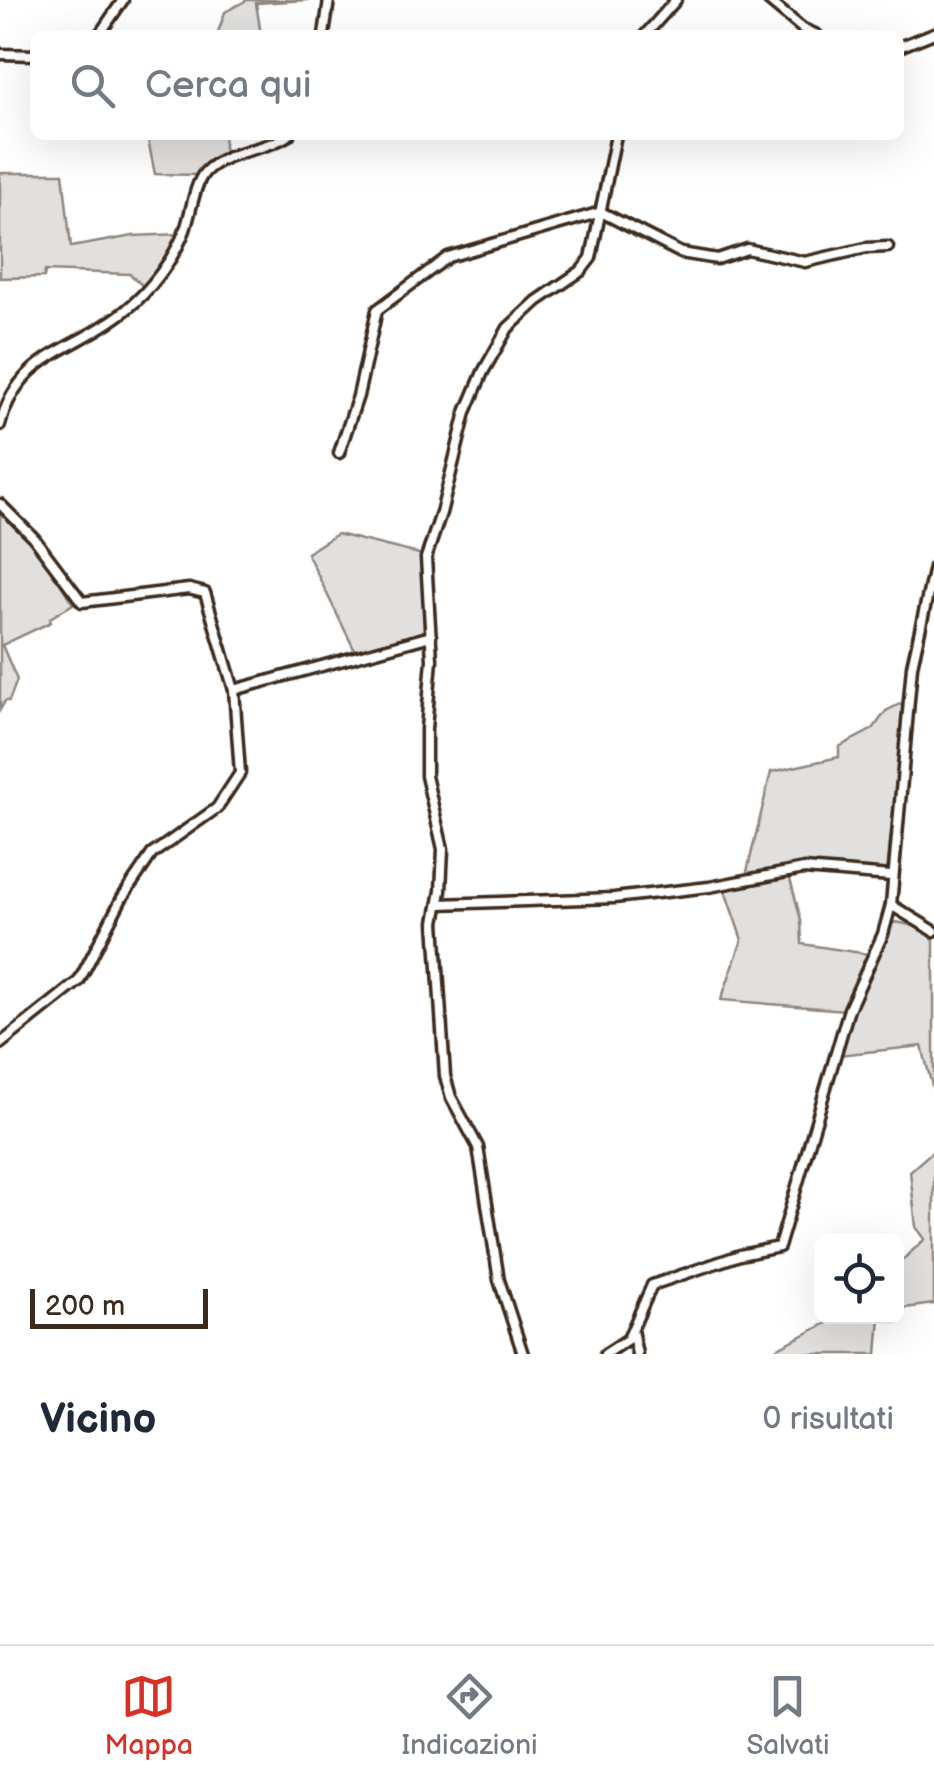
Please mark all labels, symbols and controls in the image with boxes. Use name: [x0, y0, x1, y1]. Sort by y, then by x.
search box: [30, 30, 904, 140]
icon: search: [65, 58, 120, 113]
text: Cerca qui: [145, 63, 312, 108]
map controls: [814, 1234, 904, 1324]
button: locate: [814, 1234, 904, 1324]
scale bar: [30, 1284, 208, 1328]
text: 200 m: [45, 1290, 125, 1323]
text: Vicino: [40, 1394, 156, 1445]
text: 0 risultati: [762, 1400, 894, 1439]
tab: Mappa: [104, 1669, 193, 1762]
tab: Indicazioni: [402, 1669, 538, 1762]
tab: Salvati: [746, 1669, 830, 1762]

